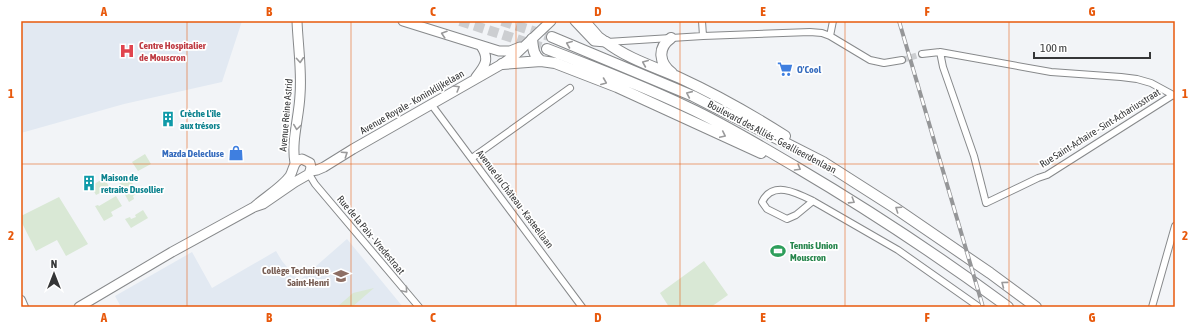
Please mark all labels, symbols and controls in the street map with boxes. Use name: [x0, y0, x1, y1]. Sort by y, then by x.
text: A: [100, 4, 108, 19]
text: B: [266, 4, 273, 19]
text: C: [430, 4, 436, 19]
text: D: [594, 4, 602, 19]
text: E: [760, 4, 766, 19]
text: F: [924, 4, 930, 19]
text: G: [1089, 4, 1096, 19]
one-way arrow: [441, 30, 448, 39]
scale bar: [1034, 34, 1150, 60]
place label: Centre Hospitalier de Mouscron: [139, 40, 207, 63]
one-way arrow: [565, 40, 572, 48]
text: 100 m: [1040, 41, 1067, 55]
hospital icon: Centre Hospitalier de Mouscron: [118, 42, 136, 60]
one-way arrow: [295, 57, 304, 63]
one-way arrow: [641, 60, 649, 68]
supermarket icon: O'Cool: [776, 60, 794, 78]
place label: O'Cool: [797, 64, 821, 75]
street label: Avenue Royale - Koninklijkelaan: [358, 68, 466, 136]
one-way arrow: [600, 77, 608, 85]
street label: Avenue Reine Astrid: [277, 78, 295, 152]
text: 1: [8, 86, 14, 101]
one-way arrow: [453, 86, 460, 93]
street label: Rue Saint-Achaire - Sint-Achariusstraat: [1038, 86, 1162, 170]
text: 1: [1182, 86, 1188, 101]
one-way arrow: [685, 91, 693, 99]
street label: Boulevard des Alliés - Geallieerdenlaan: [706, 98, 838, 176]
place label: Crèche L'île aux trésors: [180, 108, 221, 131]
building icon: Crèche L'île aux trésors: [159, 110, 177, 128]
one-way arrow: [293, 124, 302, 130]
one-way arrow: [719, 130, 726, 138]
shop icon: Mazda Delecluse: [227, 144, 245, 162]
place label: Mazda Delecluse: [162, 148, 224, 159]
street label: Avenue du Château - Kasteellaan: [474, 148, 556, 250]
one-way arrow: [341, 151, 348, 159]
one-way arrow: [794, 163, 801, 170]
place label: Maison de retraite Dusollier: [101, 172, 165, 195]
building icon: Maison de retraite Dusollier: [80, 174, 98, 192]
street label: Rue de la Paix - Vredestraat: [335, 194, 407, 277]
one-way arrow: [848, 196, 855, 203]
one-way arrow: [895, 207, 902, 214]
text: 2: [8, 228, 14, 243]
text: 2: [1182, 228, 1188, 243]
place label: Tennis Union Mouscron: [790, 240, 838, 263]
sports icon: Tennis Union Mouscron: [769, 242, 787, 260]
north arrow: [34, 254, 74, 294]
text: N: [51, 258, 57, 270]
place label: Collège Technique Saint-Henri: [262, 265, 329, 288]
school or university icon: Collège Technique Saint-Henri: [332, 267, 350, 285]
one-way arrow: [1002, 282, 1009, 289]
one-way arrow: [401, 286, 408, 293]
text: A: [100, 310, 108, 325]
text: B: [266, 310, 273, 325]
text: C: [430, 310, 436, 325]
text: D: [594, 310, 602, 325]
text: E: [760, 310, 766, 325]
text: F: [924, 310, 930, 325]
text: G: [1089, 310, 1096, 325]

